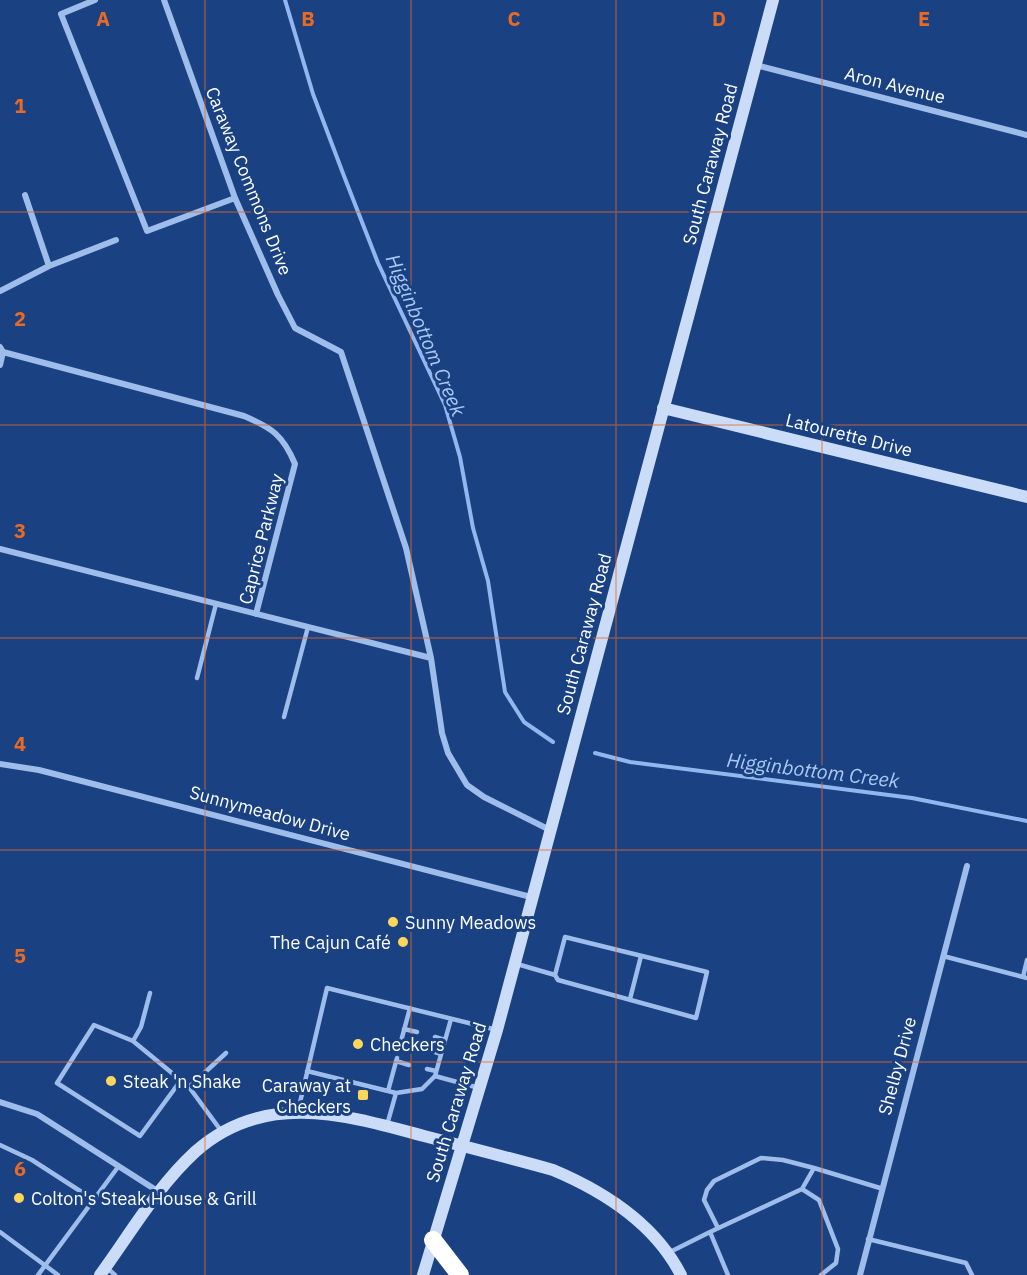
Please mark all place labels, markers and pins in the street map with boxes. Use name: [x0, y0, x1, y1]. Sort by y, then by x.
place label: Sunny Meadows: [405, 911, 536, 934]
marker: Sunny Meadows: [386, 915, 400, 929]
place label: The Cajun Café: [270, 931, 391, 954]
marker: The Cajun Café: [396, 935, 410, 949]
place label: Checkers: [370, 1033, 445, 1056]
marker: Checkers: [351, 1037, 365, 1051]
place label: Steak 'n Shake: [123, 1070, 241, 1093]
marker: Steak 'n Shake: [104, 1074, 118, 1088]
place label: Caraway at Checkers: [262, 1074, 351, 1118]
marker: Caraway at Checkers: [356, 1088, 370, 1102]
place label: Colton's Steak House & Grill: [31, 1187, 257, 1210]
marker: Colton's Steak House & Grill: [12, 1191, 26, 1205]

